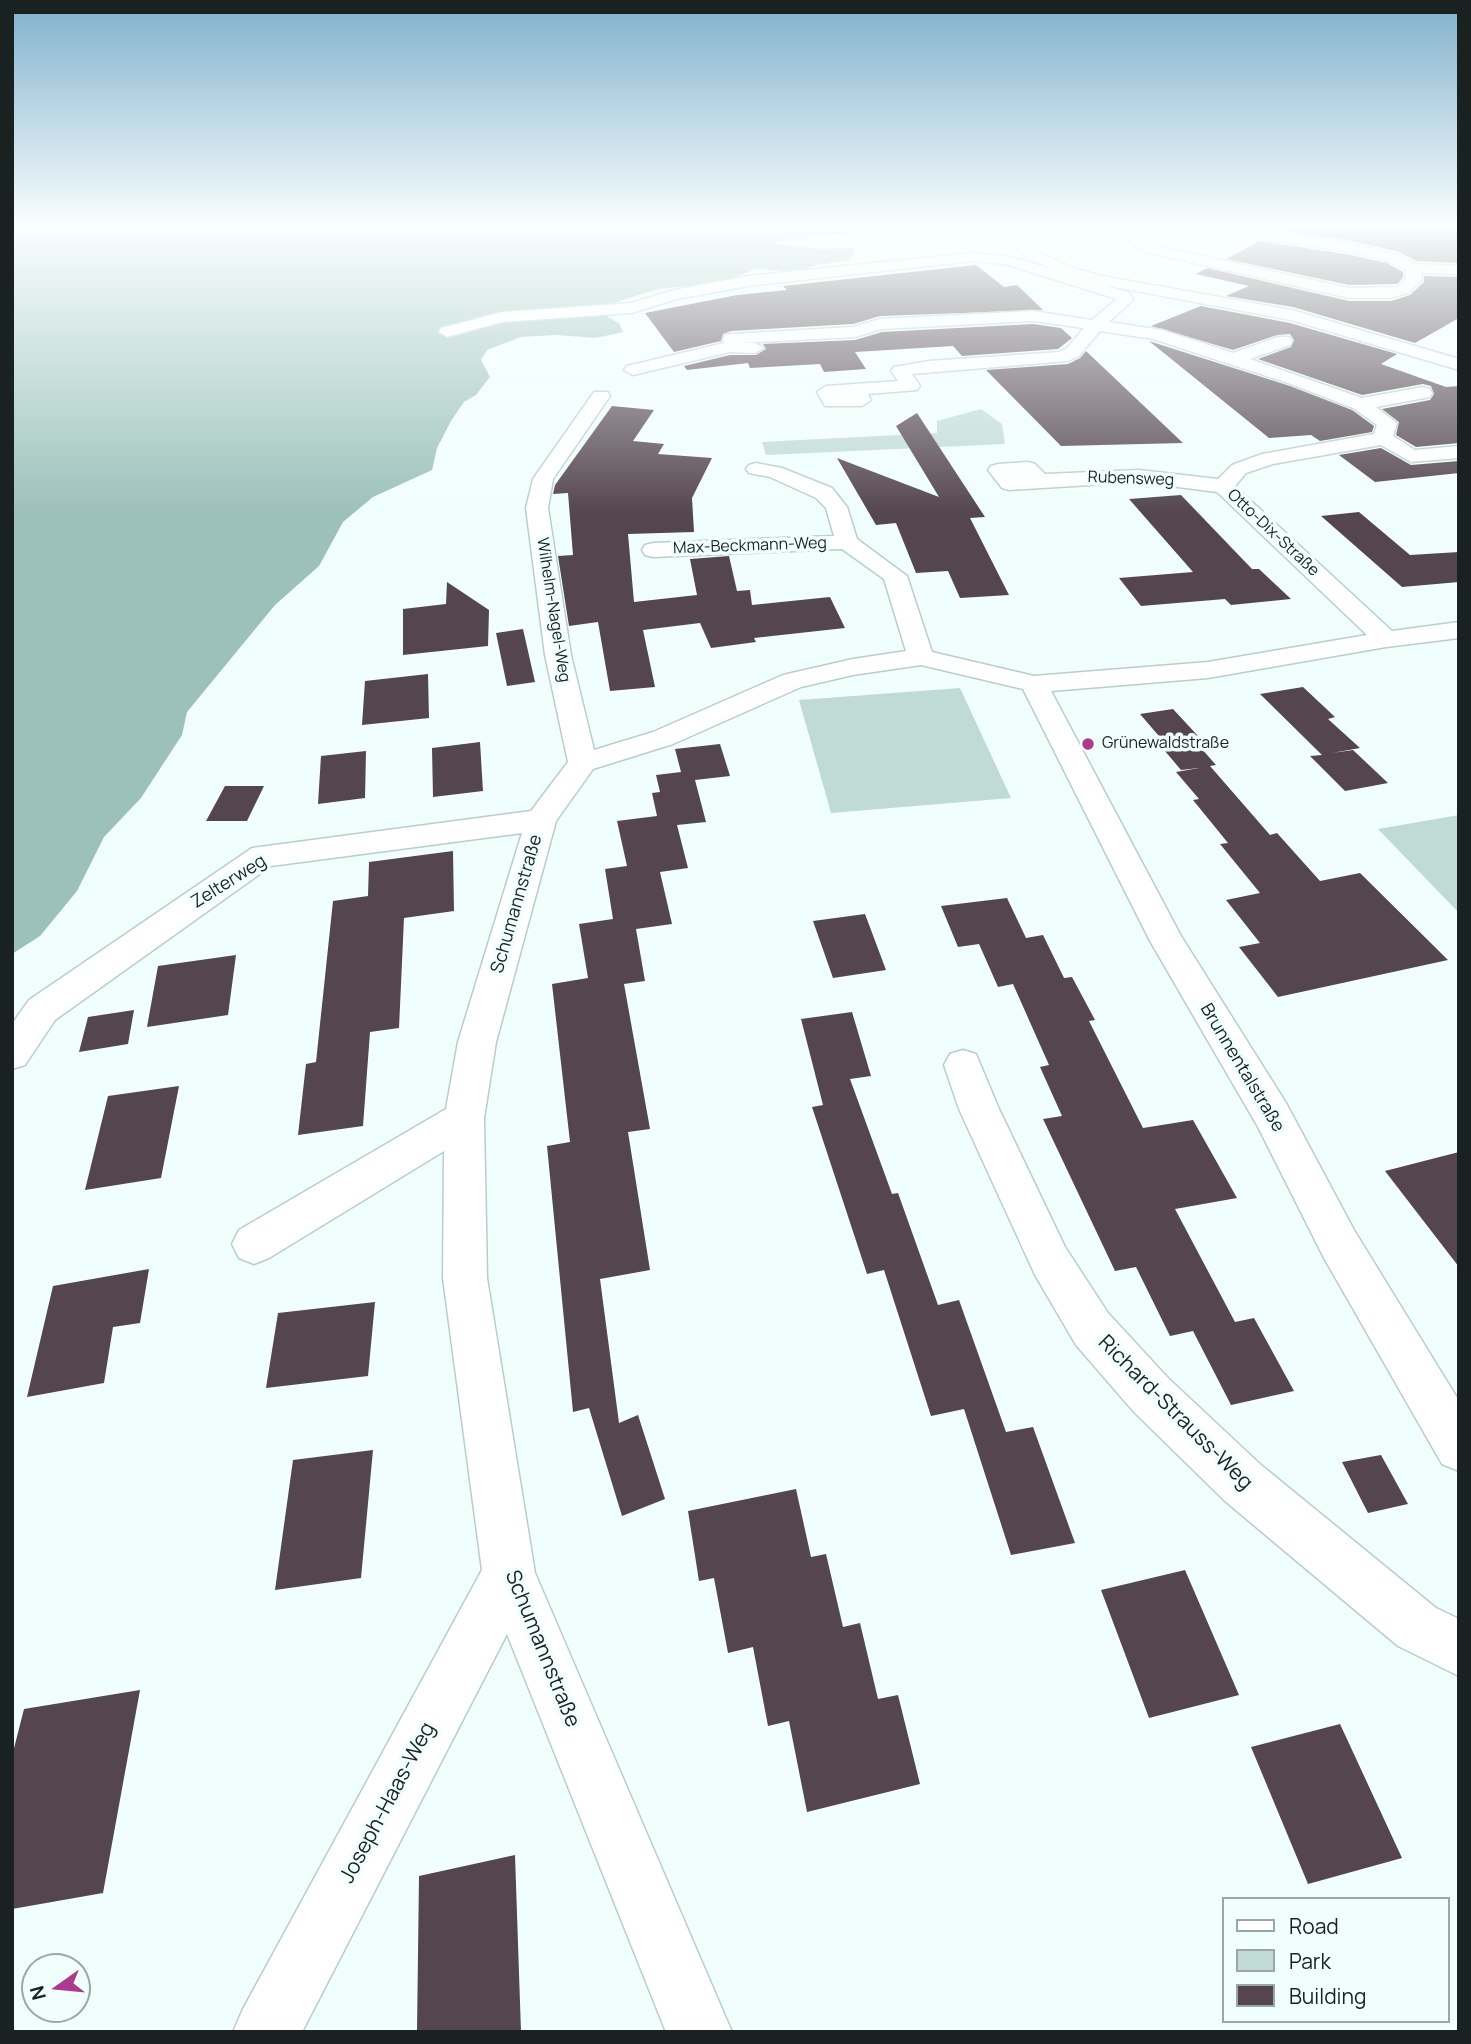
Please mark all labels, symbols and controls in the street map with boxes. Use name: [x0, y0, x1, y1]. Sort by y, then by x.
street label: Rubensweg: [1087, 468, 1175, 490]
street label: Otto-Dix-Straße: [1223, 485, 1323, 581]
street label: Max-Beckmann-Weg: [673, 534, 827, 558]
street label: Wilhelm-Nagel-Weg: [532, 536, 574, 684]
place label: Grünewaldstraße: [1102, 734, 1229, 754]
marker: Grünewaldstraße: [1080, 736, 1096, 752]
street label: Schumannstraße: [487, 832, 547, 976]
street label: Zelterweg: [188, 851, 270, 913]
street label: Brunnentalstraße: [1195, 1000, 1289, 1136]
street label: Richard-Strauss-Weg: [1092, 1330, 1258, 1496]
street label: Schumannstraße: [499, 1567, 585, 1731]
street label: Joseph-Haas-Weg: [335, 1718, 441, 1888]
legend: [1222, 1897, 1450, 2023]
text: Road: [1289, 1912, 1339, 1940]
text: Park: [1289, 1947, 1331, 1975]
north arrow: [21, 1953, 91, 2023]
text: Building: [1289, 1982, 1366, 2010]
text: N: [23, 1983, 52, 2003]

